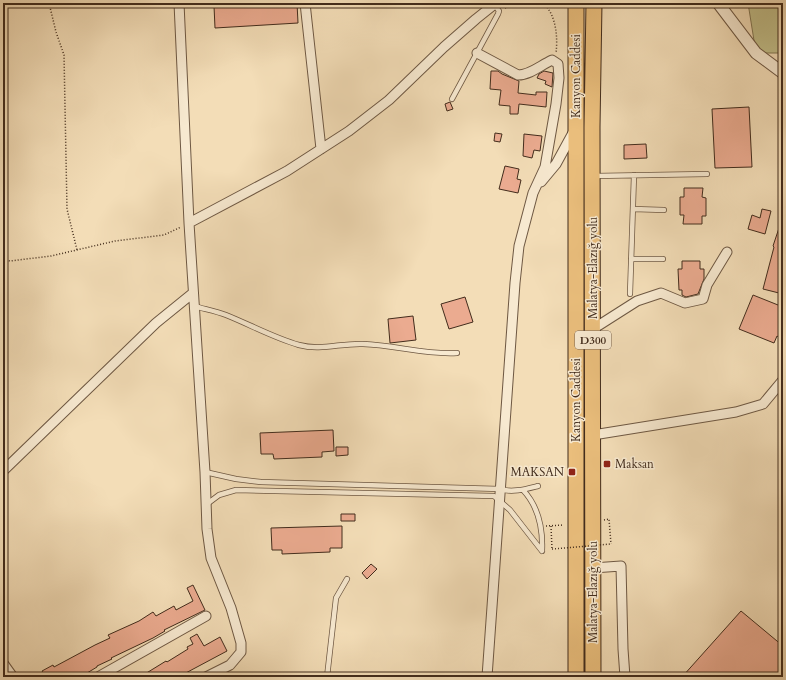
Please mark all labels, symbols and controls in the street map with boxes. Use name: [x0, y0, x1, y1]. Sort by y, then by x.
street label: Kanyon Caddesi: [568, 33, 584, 118]
street label: Malatya-Elazığ yolu: [585, 216, 601, 319]
road number: D300: [575, 331, 611, 349]
street label: Kanyon Caddesi: [568, 357, 584, 442]
place label: Maksan: [615, 456, 654, 472]
marker: Maksan: [602, 459, 612, 469]
place label: MAKSAN: [510, 464, 565, 480]
marker: MAKSAN: [567, 467, 577, 477]
street label: Malatya-Elazığ yolu: [585, 540, 601, 643]

